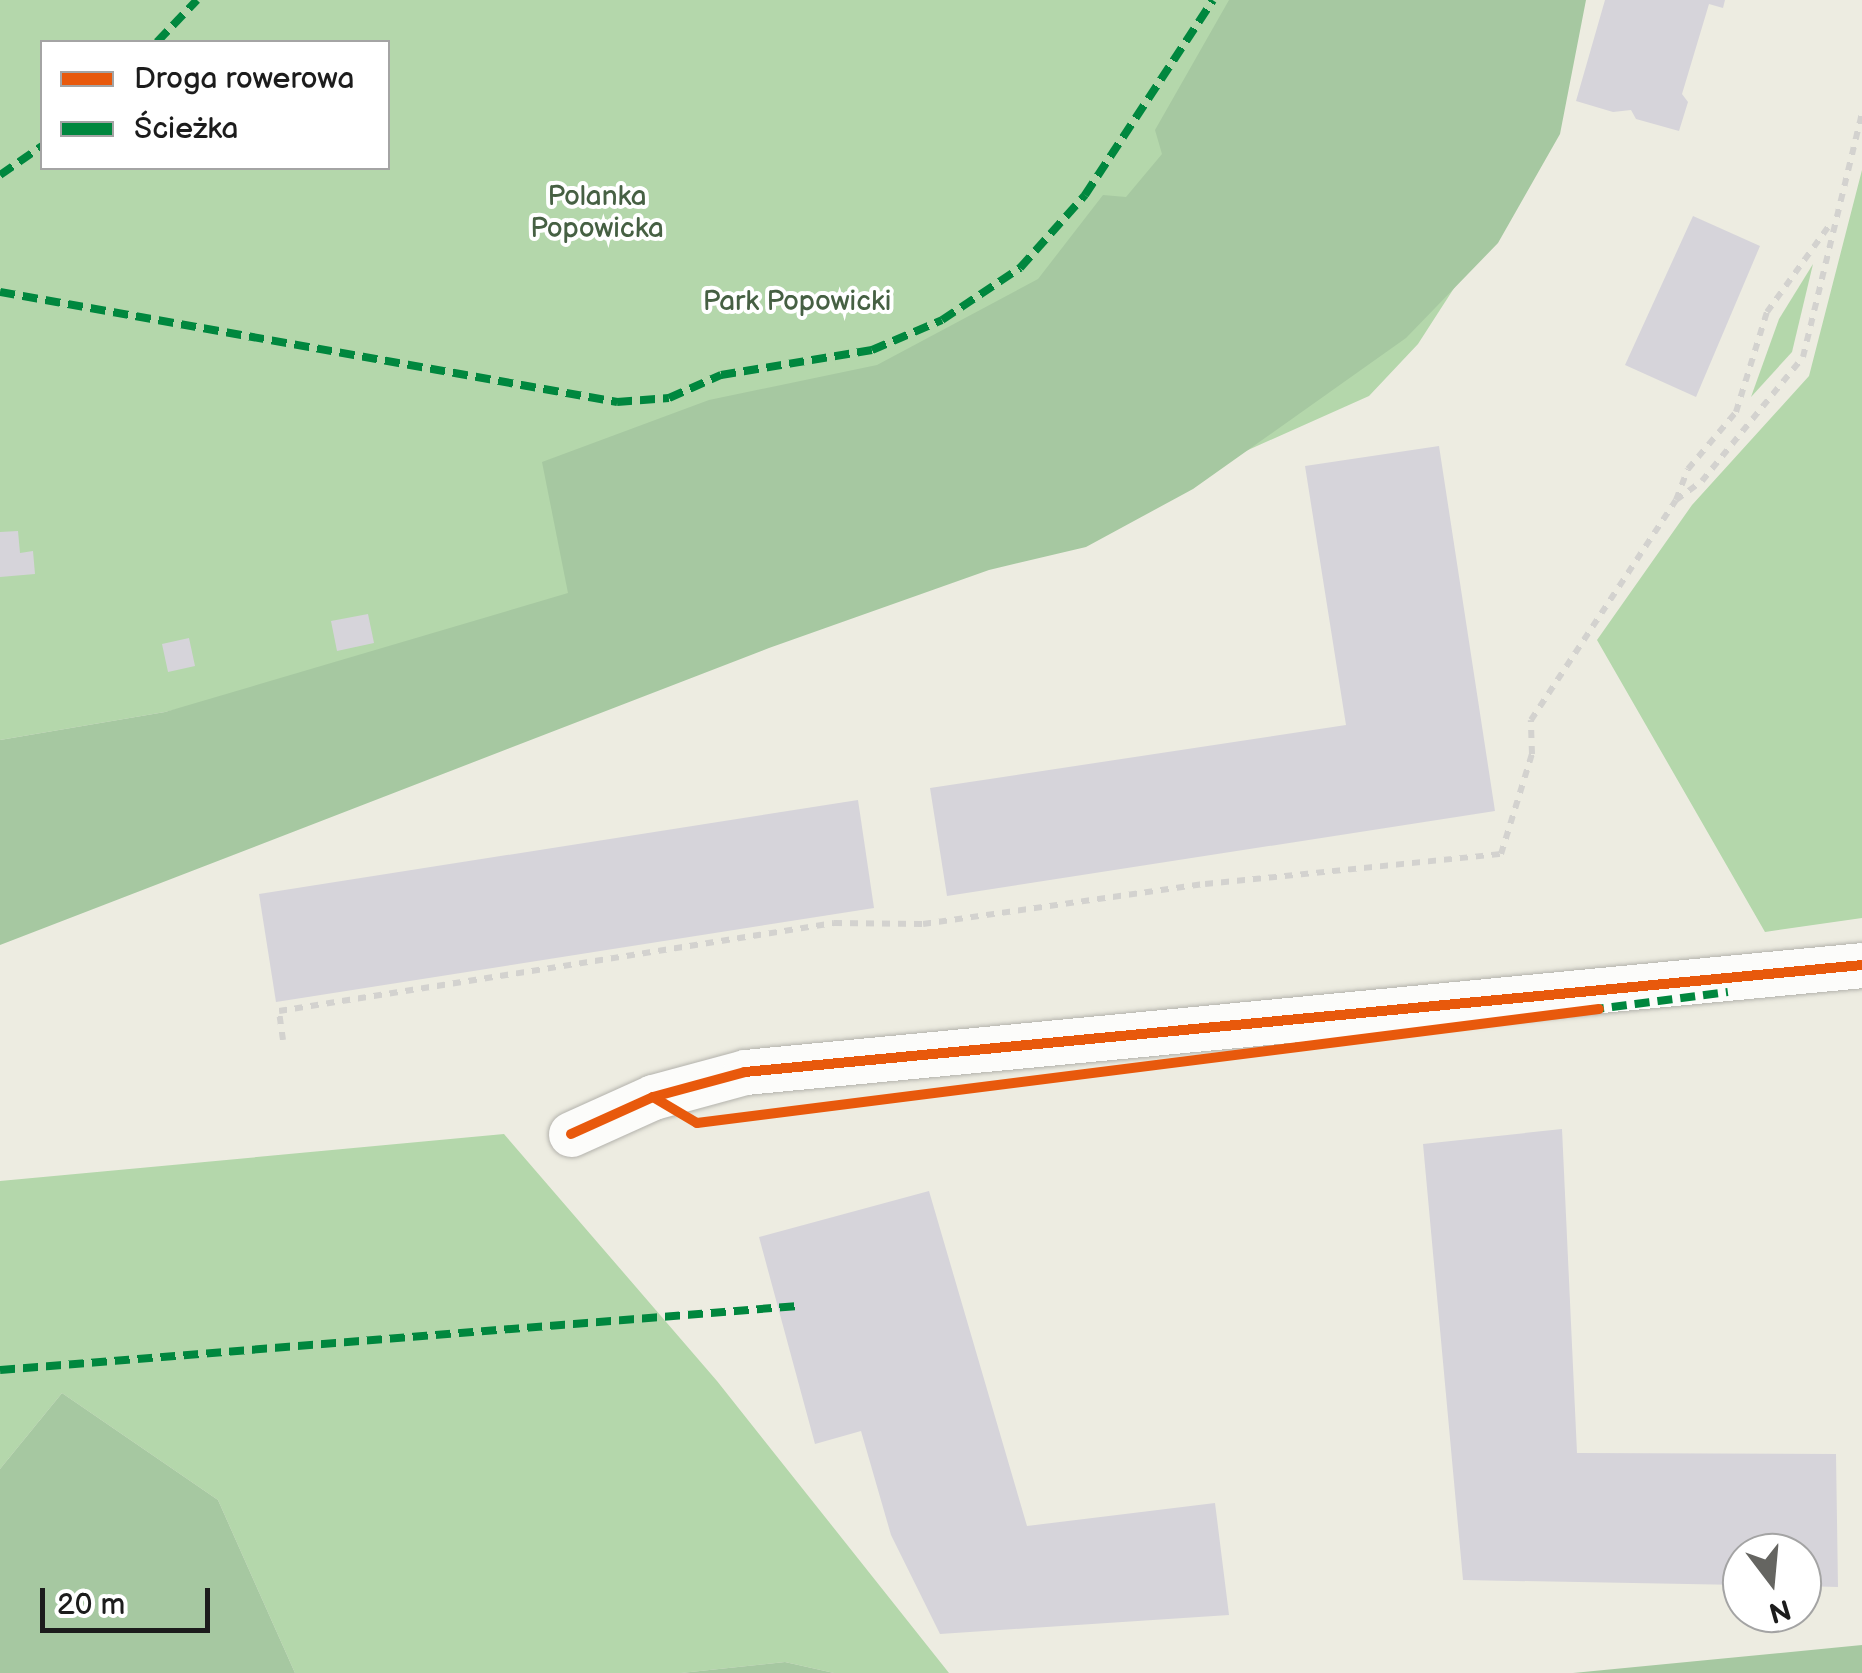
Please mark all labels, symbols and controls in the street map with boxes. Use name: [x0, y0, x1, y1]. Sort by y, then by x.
legend: [40, 40, 390, 170]
text: Droga rowerowa: [134, 61, 354, 97]
text: Ścieżka: [134, 111, 239, 147]
park label: Polanka Popowicka: [530, 180, 664, 246]
park label: Park Popowicki: [703, 285, 891, 319]
north arrow: [1722, 1533, 1822, 1633]
scale bar: [45, 1568, 215, 1630]
text: 20 m: [57, 1587, 125, 1623]
text: N: [1765, 1592, 1795, 1629]

